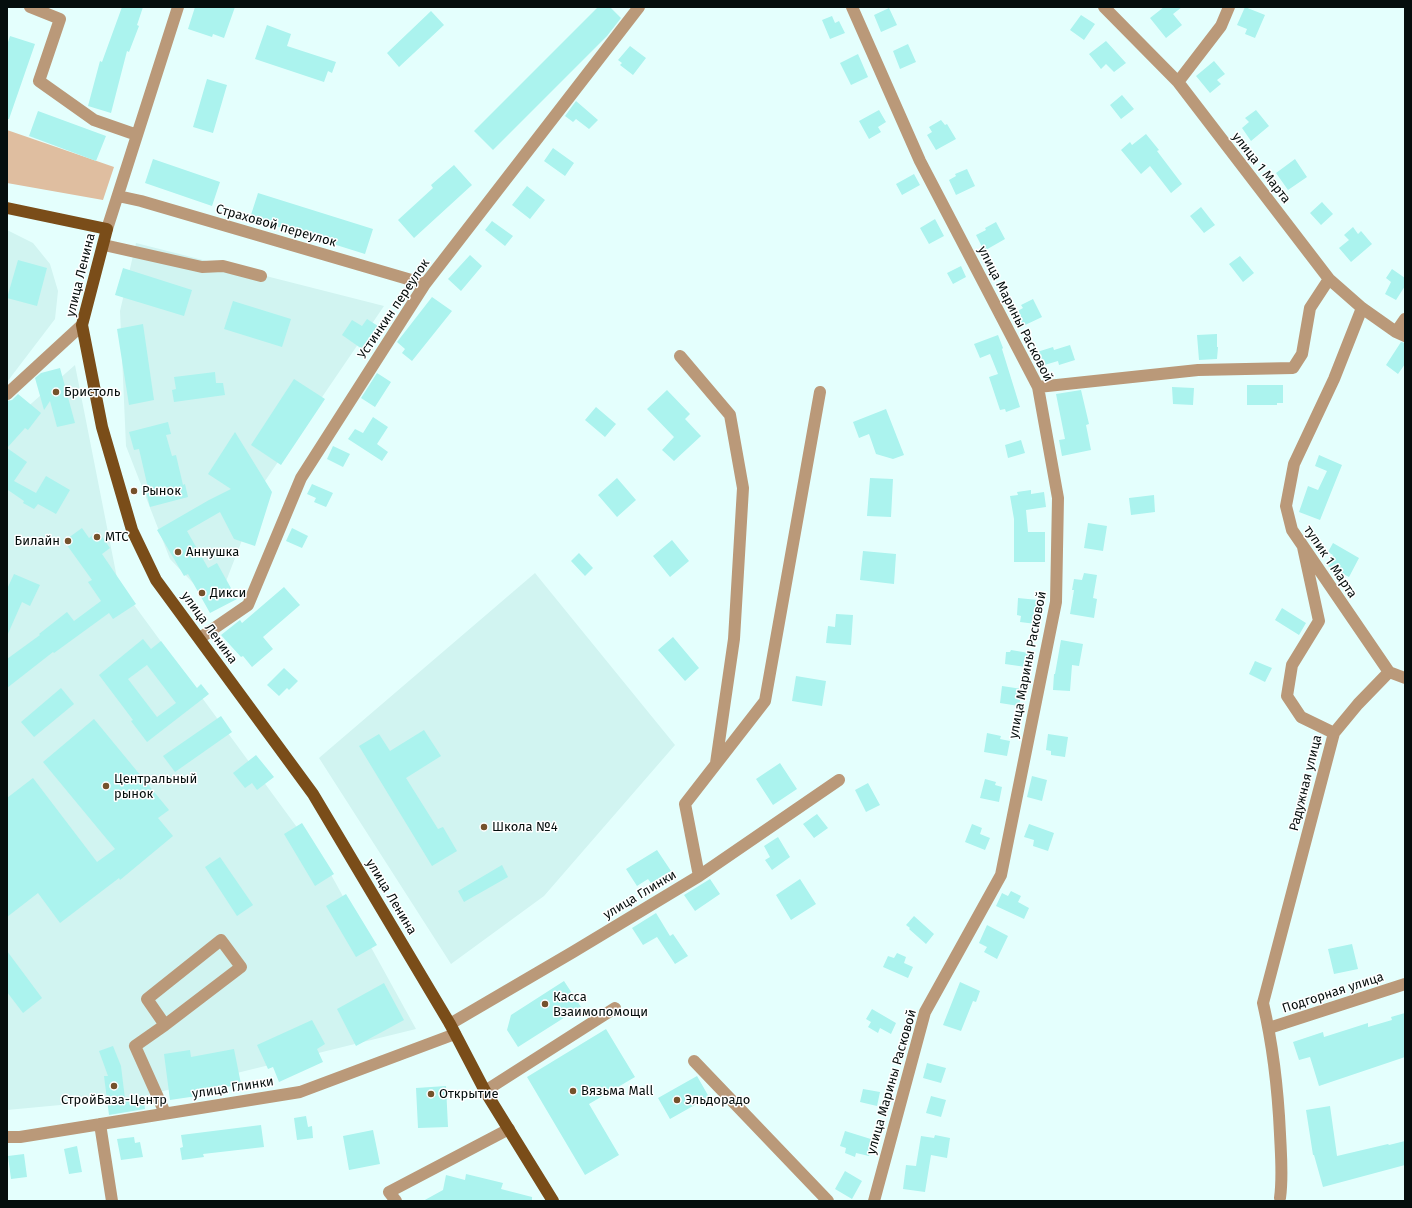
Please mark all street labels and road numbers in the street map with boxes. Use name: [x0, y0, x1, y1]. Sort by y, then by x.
street label: улица 1 Марта: [1228, 129, 1294, 207]
street label: Страховой переулок: [214, 201, 338, 251]
street label: улица Ленина: [63, 232, 99, 318]
street label: улица Марины Расковой: [974, 244, 1056, 384]
street label: Устинкин переулок: [355, 256, 433, 362]
street label: тупик 1 Марта: [1300, 523, 1360, 601]
street label: улица Ленина: [178, 589, 240, 667]
street label: улица Марины Расковой: [1006, 590, 1050, 740]
street label: Радужная улица: [1287, 733, 1325, 833]
street label: улица Ленина: [362, 856, 420, 938]
street label: улица Глинки: [601, 867, 679, 923]
street label: Подгорная улица: [1280, 969, 1386, 1017]
street label: улица Марины Расковой: [864, 1008, 920, 1156]
street label: улица Глинки: [191, 1074, 275, 1102]

